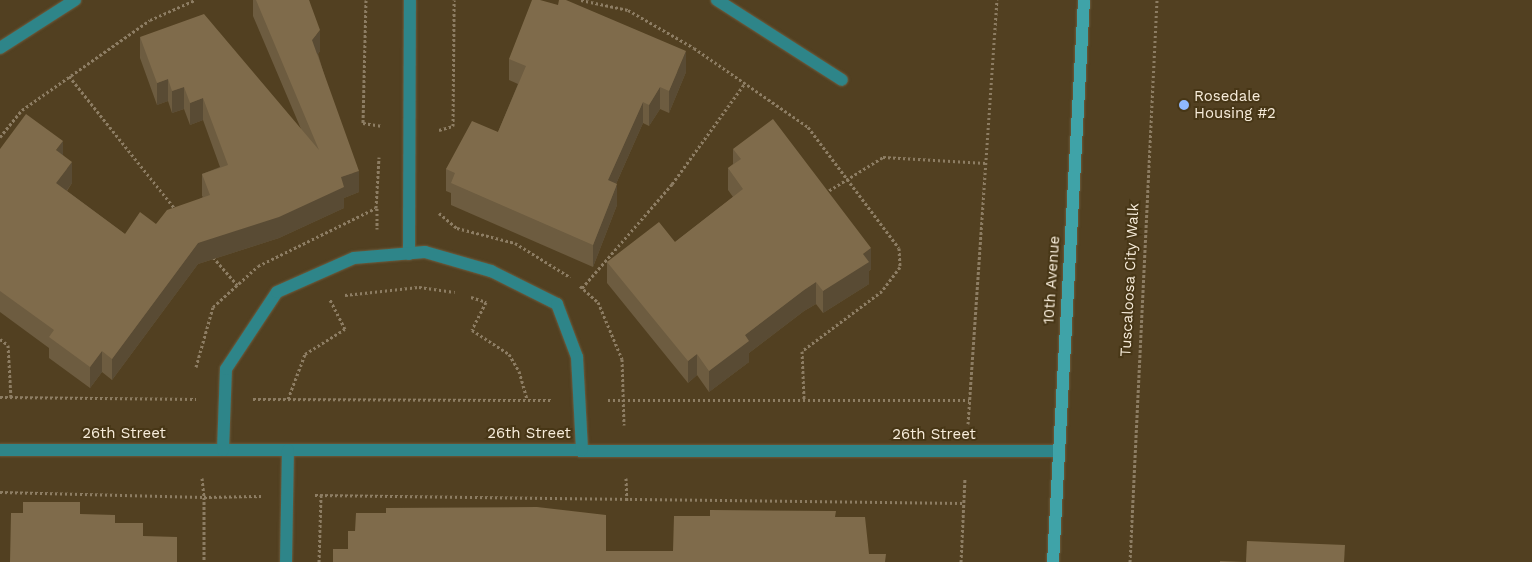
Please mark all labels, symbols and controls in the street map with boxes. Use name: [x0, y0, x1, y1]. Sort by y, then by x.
place label: Rosedale Housing #2: [1194, 87, 1276, 122]
marker: Rosedale Housing #2: [1178, 99, 1190, 111]
street label: Tuscaloosa City Walk: [1117, 202, 1143, 358]
street label: 10th Avenue: [1040, 235, 1064, 325]
street label: 26th Street: [82, 425, 166, 443]
street label: 26th Street: [487, 425, 571, 443]
street label: 26th Street: [892, 426, 976, 444]

